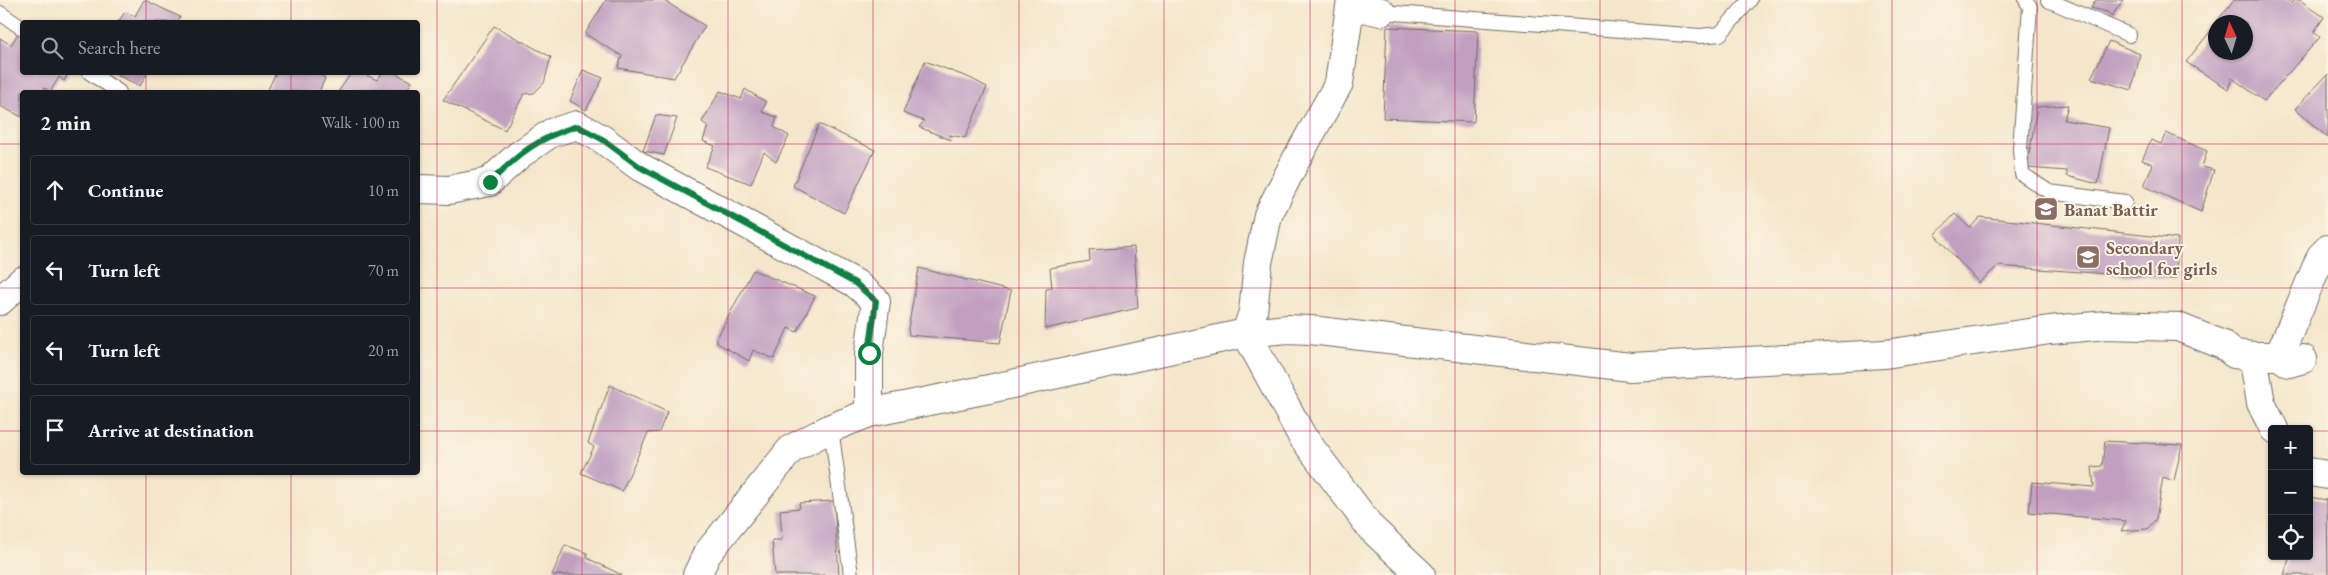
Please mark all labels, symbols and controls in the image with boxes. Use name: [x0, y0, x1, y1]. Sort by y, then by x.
north arrow: [2208, 15, 2253, 60]
search box: [20, 20, 420, 75]
icon: search: [38, 34, 66, 62]
text: Search here: [78, 35, 160, 60]
text: 2 min: [40, 109, 91, 136]
text: Walk · 100 m: [321, 112, 400, 133]
route end: [479, 171, 502, 194]
icon: ahead: [41, 176, 69, 204]
text: Continue: [88, 178, 163, 203]
text: 10 m: [368, 180, 399, 201]
school or university icon: Banat Battir: [2033, 196, 2059, 222]
place label: Banat Battir: [2064, 198, 2158, 221]
place label: Secondary school for girls: [2106, 236, 2217, 280]
school or university icon: Secondary school for girls: [2075, 244, 2101, 270]
icon: left: [41, 256, 69, 284]
text: Turn left: [88, 258, 160, 283]
text: 70 m: [368, 260, 399, 281]
icon: left: [41, 336, 69, 364]
text: Turn left: [88, 338, 160, 363]
text: 20 m: [368, 340, 399, 361]
route start: [858, 342, 881, 365]
icon: arrive: [41, 416, 69, 444]
text: Arrive at destination: [88, 418, 254, 443]
map controls: [2268, 425, 2313, 560]
button: +: [2268, 425, 2313, 470]
button: −: [2268, 470, 2313, 515]
button: locate: [2268, 515, 2313, 560]

